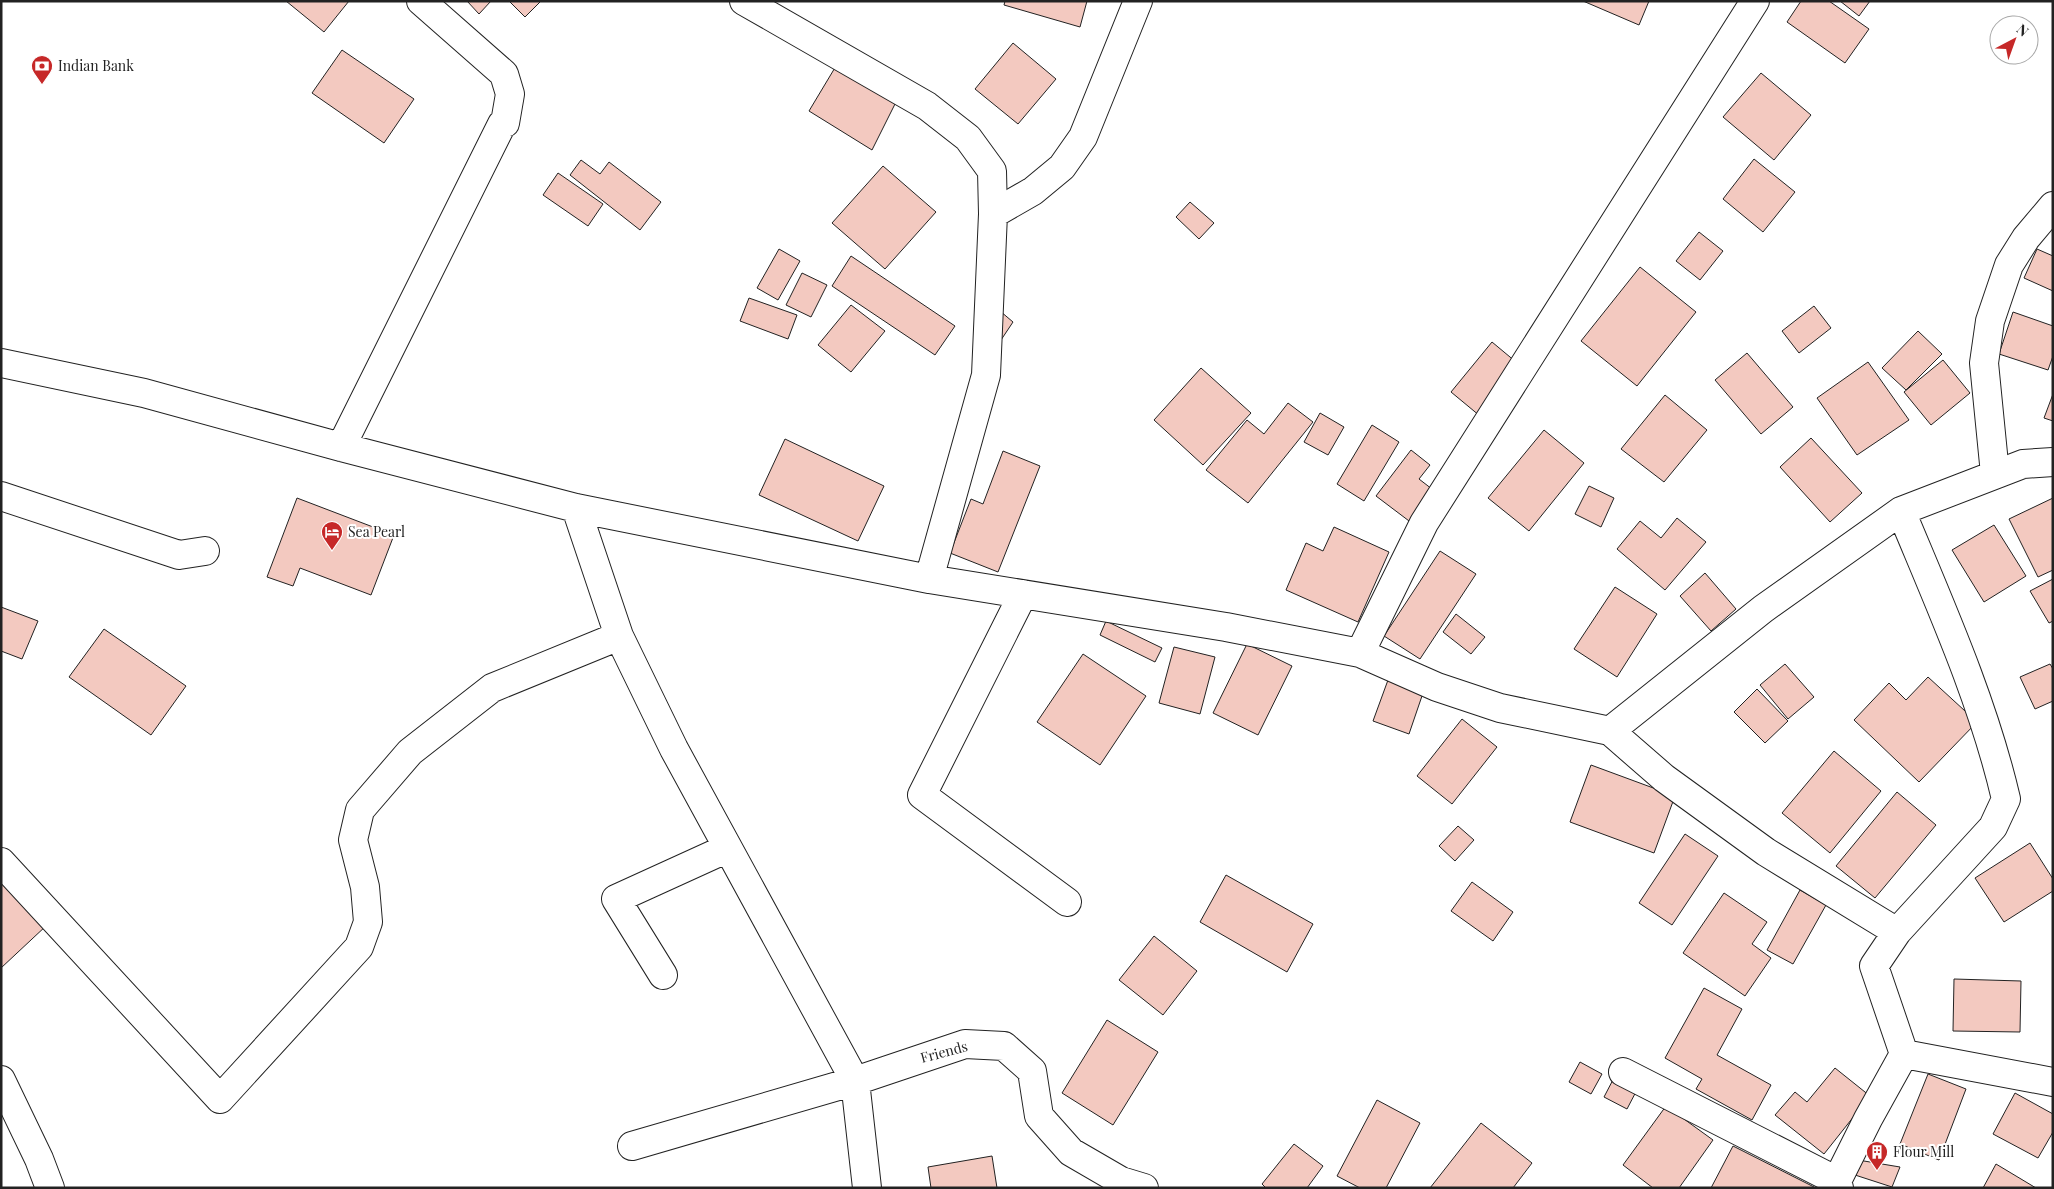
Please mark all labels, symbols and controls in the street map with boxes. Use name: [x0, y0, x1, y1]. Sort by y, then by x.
north arrow: [1989, 15, 2039, 65]
text: N: [2013, 19, 2033, 40]
bank icon: Indian Bank: [30, 54, 54, 85]
place label: Indian Bank: [58, 56, 134, 75]
hotel icon: Sea Pearl: [320, 520, 344, 551]
place label: Sea Pearl: [348, 522, 405, 541]
street label: Friends: [918, 1036, 970, 1067]
building icon: Flour Mill: [1865, 1140, 1889, 1171]
place label: Flour Mill: [1893, 1142, 1954, 1161]

